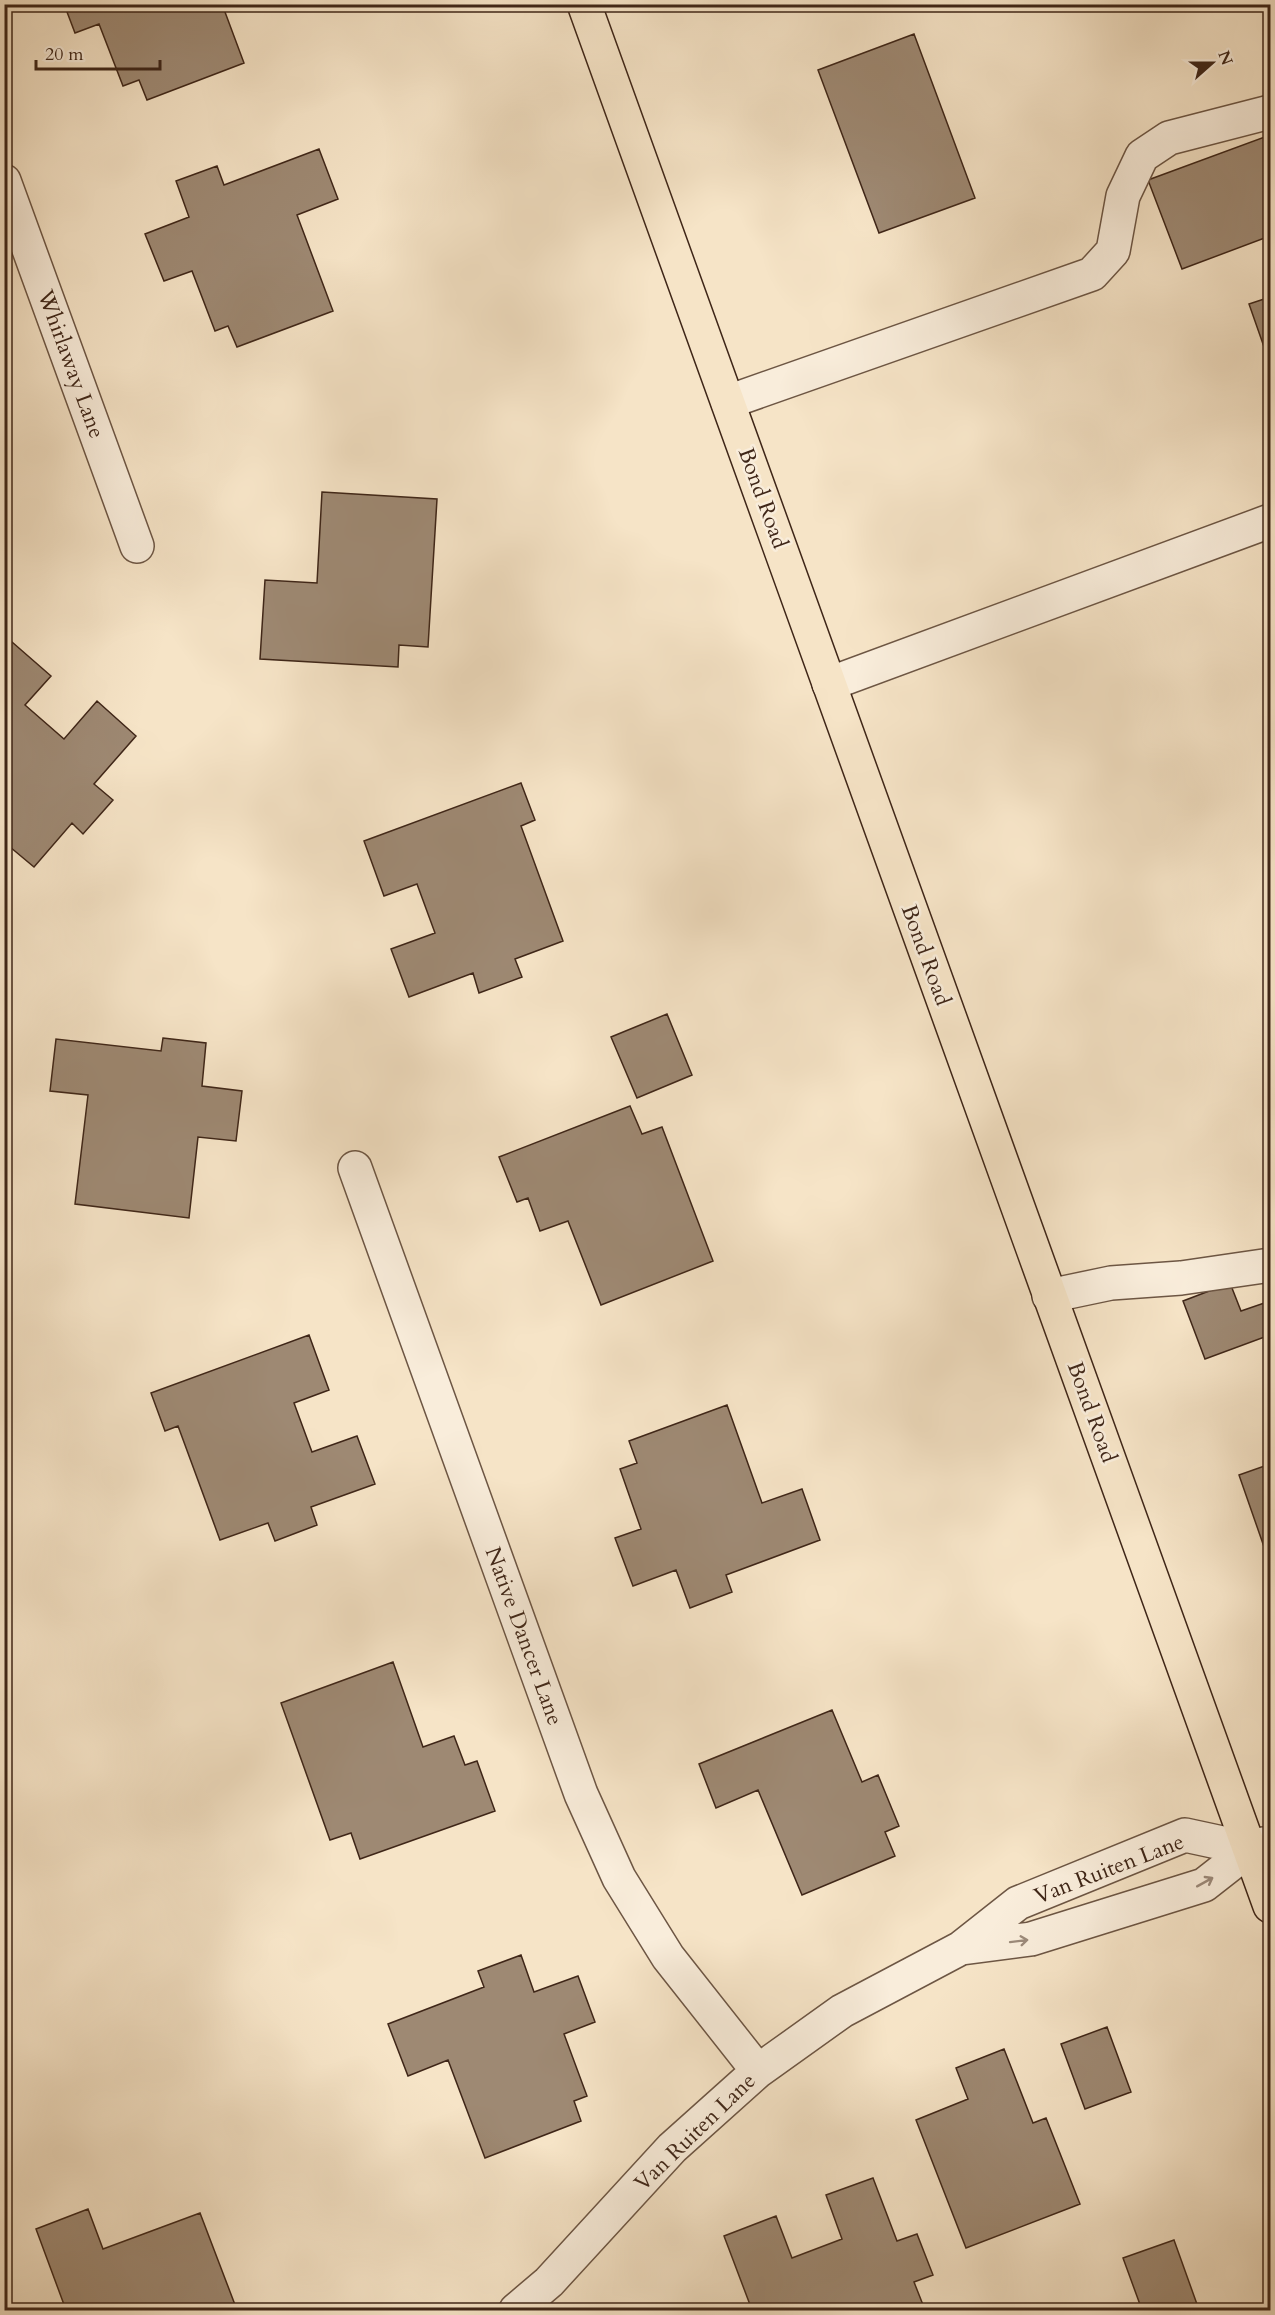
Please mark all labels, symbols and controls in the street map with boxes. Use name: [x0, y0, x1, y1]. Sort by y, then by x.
scale bar: [36, 33, 160, 71]
north arrow: [1182, 33, 1242, 93]
text: 20 m: [45, 42, 84, 67]
text: N: [1212, 48, 1238, 69]
street label: Whirlaway Lane: [30, 285, 112, 442]
street label: Bond Road: [731, 443, 795, 553]
street label: Bond Road: [894, 900, 958, 1010]
street label: Bond Road: [1060, 1357, 1124, 1467]
street label: Native Dancer Lane: [478, 1543, 570, 1729]
street label: Van Ruiten Lane: [1030, 1827, 1188, 1911]
one-way arrow: [1196, 1876, 1213, 1888]
one-way arrow: [1009, 1935, 1029, 1946]
street label: Van Ruiten Lane: [628, 2066, 762, 2198]

